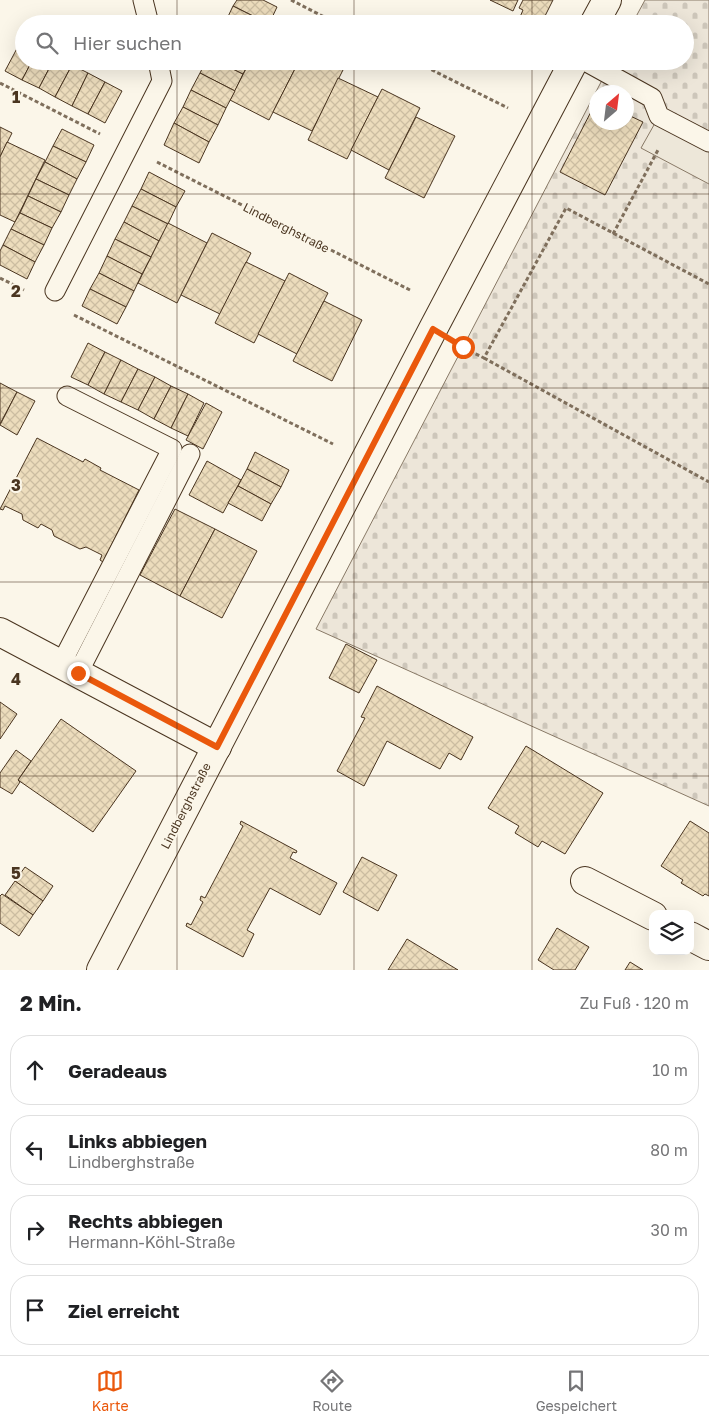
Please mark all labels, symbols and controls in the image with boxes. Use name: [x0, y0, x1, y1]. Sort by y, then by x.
search box: [15, 15, 694, 70]
icon: search: [33, 29, 61, 57]
text: Hier suchen: [73, 31, 182, 54]
north arrow: [589, 85, 634, 130]
text: 1: [12, 87, 20, 107]
street label: Lindberghstraße: [241, 199, 332, 256]
text: 2: [11, 281, 21, 301]
route start: [452, 336, 475, 359]
text: 3: [11, 475, 21, 495]
route end: [67, 662, 90, 685]
text: 4: [11, 669, 21, 689]
street label: Lindberghstraße: [157, 760, 214, 851]
text: 5: [11, 863, 21, 883]
map controls: [649, 910, 694, 955]
button: layers: [649, 910, 694, 955]
text: 2 Min.: [20, 990, 82, 1016]
text: Zu Fuß · 120 m: [580, 993, 689, 1013]
icon: ahead: [21, 1056, 49, 1084]
text: Geradeaus: [68, 1059, 167, 1082]
text: 10 m: [652, 1060, 688, 1080]
text: Links abbiegen: [68, 1129, 207, 1152]
icon: left: [21, 1136, 49, 1164]
text: 80 m: [650, 1140, 688, 1160]
text: Lindberghstraße: [68, 1152, 195, 1172]
text: Rechts abbiegen: [68, 1209, 223, 1232]
icon: right: [21, 1216, 49, 1244]
text: 30 m: [651, 1220, 688, 1240]
text: Hermann-Köhl-Straße: [68, 1232, 235, 1252]
icon: arrive: [21, 1296, 49, 1324]
text: Ziel erreicht: [68, 1299, 180, 1322]
tab: Karte: [92, 1367, 129, 1414]
tab: Route: [312, 1367, 352, 1414]
tab: Gespeichert: [536, 1367, 617, 1414]

